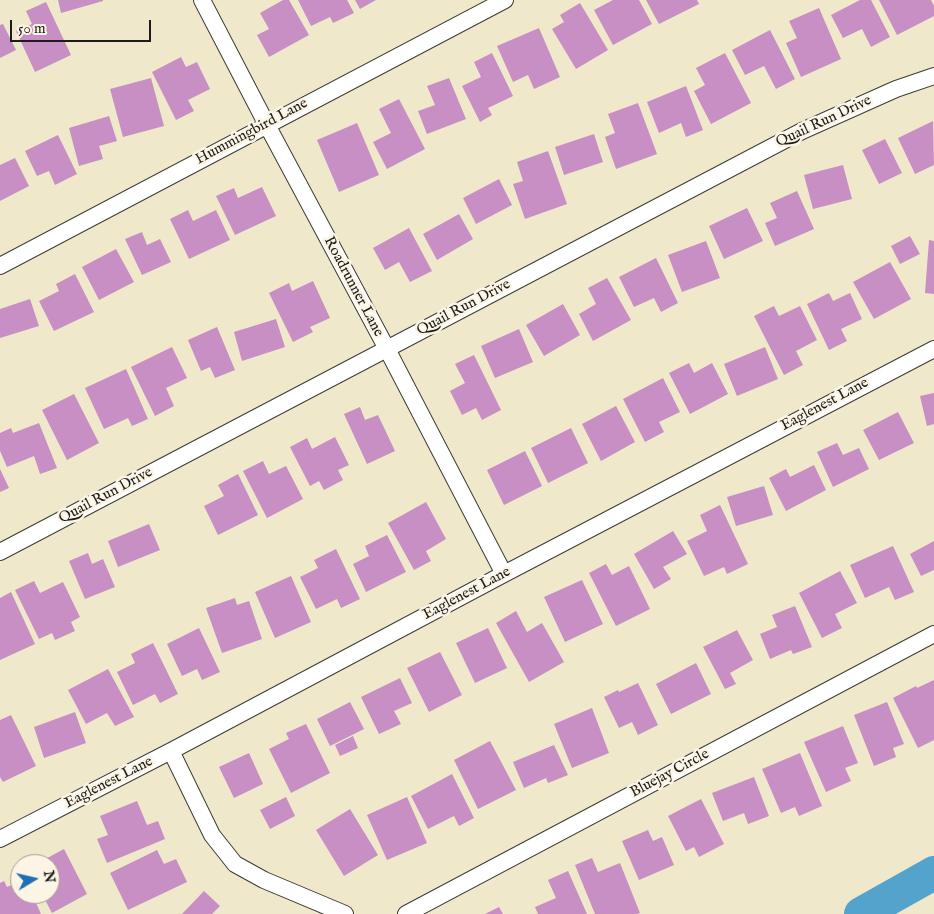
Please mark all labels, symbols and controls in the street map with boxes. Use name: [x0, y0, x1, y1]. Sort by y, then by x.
scale bar: [12, 10, 154, 42]
text: 50 m: [18, 19, 46, 38]
street label: Quail Run Drive: [773, 92, 875, 152]
street label: Hummingbird Lane: [193, 95, 311, 169]
street label: Roadrunner Lane: [319, 234, 387, 340]
street label: Quail Run Drive: [414, 276, 514, 340]
street label: Eaglenest Lane: [778, 374, 872, 436]
street label: Quail Run Drive: [56, 464, 156, 528]
street label: Eaglenest Lane: [420, 563, 514, 625]
street label: Bluejay Circle: [627, 746, 713, 802]
street label: Eaglenest Lane: [62, 753, 156, 813]
north arrow: [10, 854, 60, 904]
text: N: [39, 869, 59, 884]

